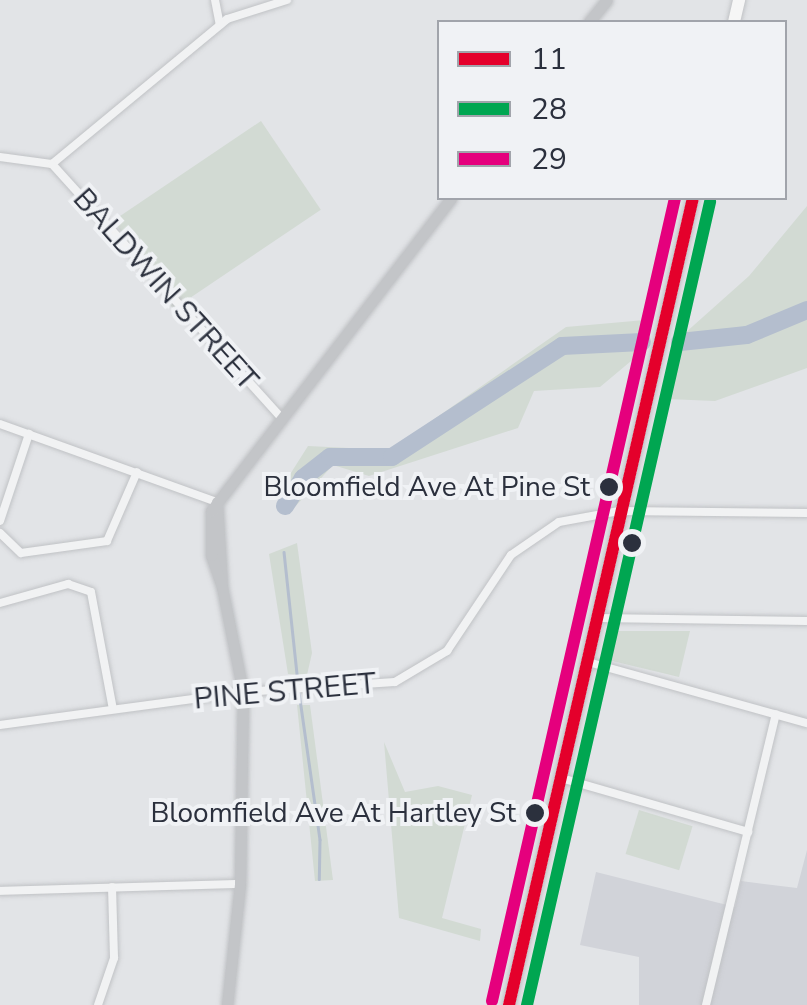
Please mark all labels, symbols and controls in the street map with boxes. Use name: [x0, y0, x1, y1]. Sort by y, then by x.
legend: [437, 20, 787, 200]
text: 11: [531, 39, 567, 80]
text: 28: [531, 89, 567, 130]
text: 29: [531, 139, 567, 180]
street label: BALDWIN STREET: [65, 182, 265, 398]
place label: Bloomfield Ave At Pine St: [263, 470, 590, 504]
marker: Bloomfield Ave At Pine St: [599, 477, 619, 497]
unlabelled marker: [622, 533, 642, 553]
street label: PINE STREET: [192, 666, 378, 718]
place label: Bloomfield Ave At Hartley St: [150, 796, 516, 830]
marker: Bloomfield Ave At Hartley St: [525, 803, 545, 823]

